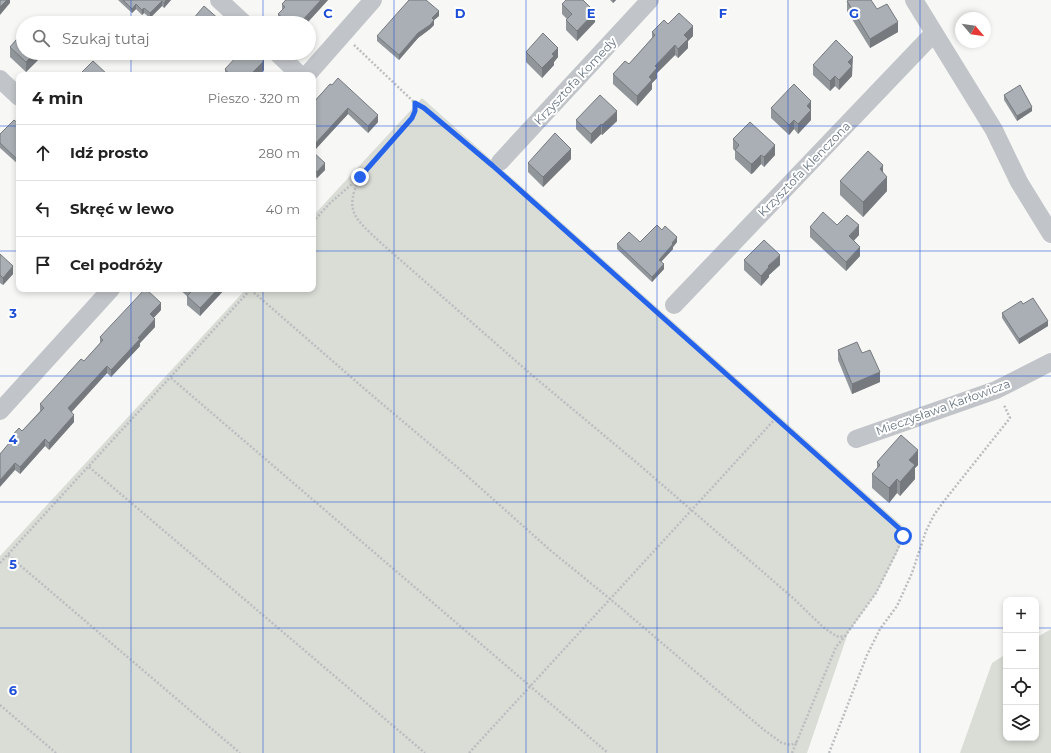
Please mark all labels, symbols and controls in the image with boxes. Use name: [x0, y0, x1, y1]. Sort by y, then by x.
text: C: [323, 5, 333, 21]
text: D: [455, 5, 466, 21]
text: E: [587, 5, 596, 21]
text: F: [719, 5, 727, 21]
text: G: [849, 5, 859, 21]
north arrow: [955, 12, 991, 48]
search box: [16, 16, 316, 60]
icon: search: [30, 27, 52, 49]
text: Szukaj tutaj: [62, 29, 150, 48]
street label: Krzysztofa Komedy: [531, 34, 620, 128]
text: 4 min: [32, 88, 83, 108]
text: Pieszo · 320 m: [208, 90, 300, 106]
street label: Krzysztofa Klenczona: [755, 118, 853, 220]
icon: ahead: [32, 142, 54, 164]
text: Idź prosto: [70, 143, 148, 162]
text: 280 m: [259, 145, 300, 161]
route end: [351, 168, 369, 186]
icon: left: [32, 198, 54, 220]
text: Skręć w lewo: [70, 199, 174, 218]
text: 40 m: [266, 201, 300, 217]
icon: arrive: [32, 254, 54, 276]
text: Cel podróży: [70, 255, 162, 274]
text: 3: [8, 305, 17, 321]
street label: Mieczysława Karłowicza: [874, 376, 1012, 438]
text: 4: [9, 431, 18, 447]
route start: [894, 527, 912, 545]
text: 5: [9, 556, 17, 572]
map controls: [1003, 597, 1039, 741]
button: +: [1003, 597, 1039, 633]
button: −: [1003, 633, 1039, 669]
button: locate: [1003, 669, 1039, 705]
text: 6: [9, 682, 18, 698]
button: layers: [1003, 705, 1039, 741]

